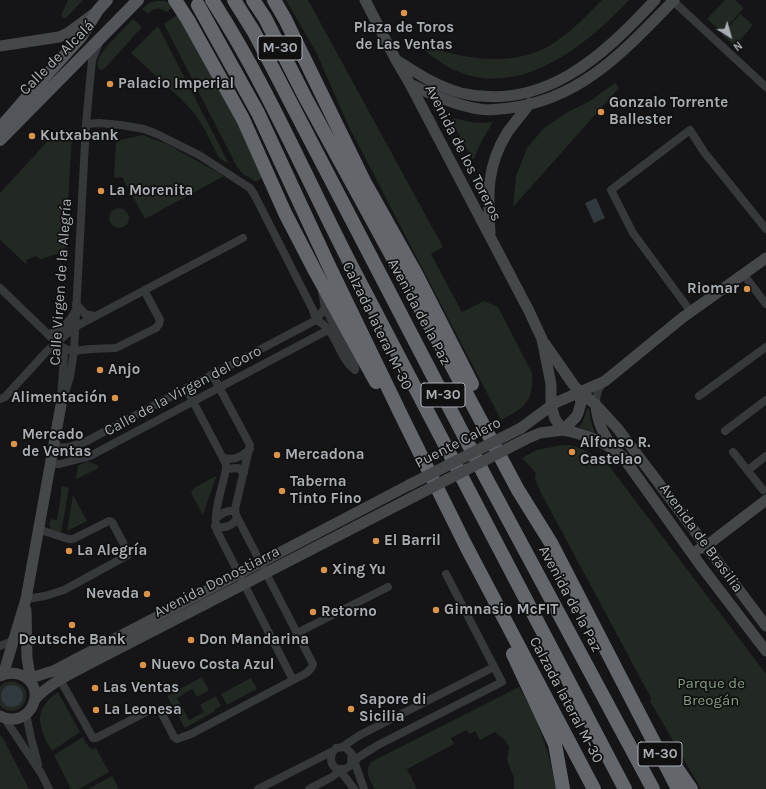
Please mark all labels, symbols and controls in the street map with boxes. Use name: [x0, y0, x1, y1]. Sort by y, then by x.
marker: Plaza de Toros de Las Ventas: [399, 8, 409, 18]
north arrow: [710, 16, 750, 56]
street label: Calle de Alcalá: [16, 17, 98, 99]
place label: Plaza de Toros de Las Ventas: [354, 19, 454, 54]
road number: M-30: [258, 36, 302, 60]
text: N: [730, 38, 745, 54]
place label: Palacio Imperial: [118, 75, 234, 93]
marker: Palacio Imperial: [105, 79, 115, 89]
street label: Avenida de los Toreros: [421, 82, 505, 224]
place label: Gonzalo Torrente Ballester: [609, 94, 728, 129]
marker: Gonzalo Torrente Ballester: [596, 107, 606, 117]
place label: Kutxabank: [40, 127, 118, 145]
marker: Kutxabank: [27, 131, 37, 141]
place label: La Morenita: [109, 182, 193, 200]
marker: La Morenita: [96, 186, 106, 196]
street label: Calle Virgen de la Alegría: [46, 198, 76, 366]
street label: Avenida de la Paz: [383, 256, 455, 368]
street label: Calzada lateral M-30: [338, 259, 416, 393]
place label: Riomar: [687, 280, 739, 298]
marker: Riomar: [742, 284, 752, 294]
street label: Calle de la Virgen del Coro: [101, 342, 265, 440]
place label: Anjo: [108, 361, 140, 379]
marker: Anjo: [95, 365, 105, 375]
road number: M-30: [421, 383, 465, 407]
place label: Alimentación: [11, 389, 107, 407]
marker: Alimentación: [110, 393, 120, 403]
street label: Puente Calero: [412, 414, 504, 472]
place label: Mercado de Ventas: [22, 426, 91, 461]
place label: Alfonso R. Castelao: [580, 434, 650, 469]
marker: Mercado de Ventas: [9, 439, 19, 449]
place label: Mercadona: [285, 446, 364, 464]
marker: Alfonso R. Castelao: [567, 447, 577, 457]
marker: Mercadona: [272, 450, 282, 460]
place label: Taberna Tinto Fino: [290, 473, 361, 508]
street label: Avenida de Brasilia: [655, 480, 747, 596]
marker: Taberna Tinto Fino: [277, 486, 287, 496]
place label: El Barril: [384, 532, 441, 550]
marker: El Barril: [371, 536, 381, 546]
place label: La Alegría: [77, 542, 147, 560]
street label: Avenida Donostiarra: [151, 543, 283, 621]
street label: Avenida de la Paz: [534, 543, 606, 655]
marker: La Alegría: [64, 546, 74, 556]
place label: Xing Yu: [332, 561, 386, 579]
marker: Xing Yu: [319, 565, 329, 575]
place label: Nevada: [86, 585, 139, 603]
marker: Nevada: [142, 589, 152, 599]
place label: Gimnasio McFIT: [444, 601, 558, 619]
place label: Retorno: [321, 603, 377, 621]
marker: Gimnasio McFIT: [431, 605, 441, 615]
marker: Retorno: [308, 607, 318, 617]
marker: Deutsche Bank: [67, 620, 77, 630]
place label: Deutsche Bank: [18, 631, 126, 649]
place label: Don Mandarina: [199, 631, 309, 649]
street label: Calzada lateral M-30: [525, 634, 607, 766]
marker: Don Mandarina: [186, 635, 196, 645]
place label: Nuevo Costa Azul: [151, 656, 274, 674]
marker: Nuevo Costa Azul: [138, 660, 148, 670]
park label: Parque de Breogán: [677, 675, 745, 710]
place label: Las Ventas: [103, 679, 179, 697]
marker: Las Ventas: [90, 683, 100, 693]
place label: Sapore di Sicilia: [359, 691, 427, 726]
place label: La Leonesa: [104, 701, 182, 719]
marker: Sapore di Sicilia: [346, 704, 356, 714]
marker: La Leonesa: [91, 705, 101, 715]
road number: M-30: [638, 742, 682, 766]

